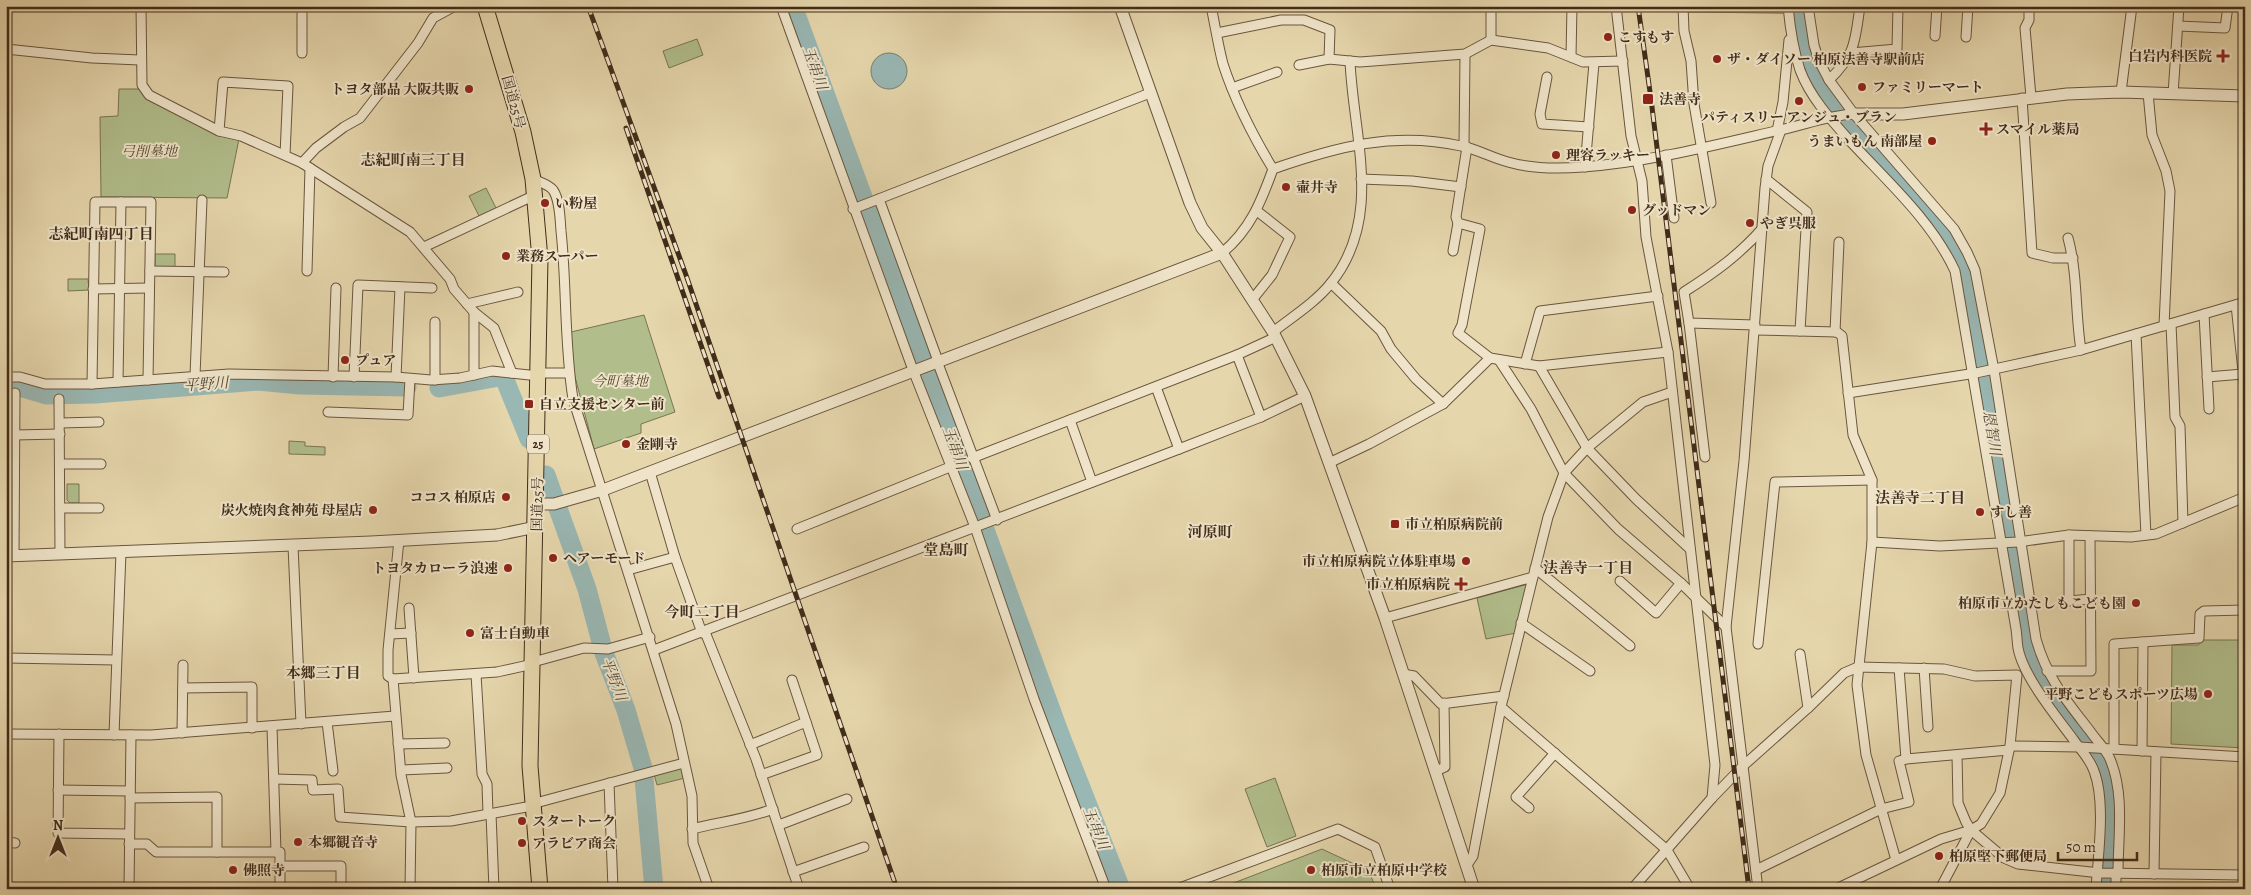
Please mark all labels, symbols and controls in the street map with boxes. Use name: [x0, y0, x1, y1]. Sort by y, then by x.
place label: こすもす: [1618, 28, 1674, 47]
marker: こすもす: [1602, 31, 1614, 43]
water label: 玉串川: [798, 43, 833, 94]
place label: 白岩内科医院: [2128, 47, 2212, 66]
marker: 白岩内科医院: [2216, 49, 2230, 63]
place label: ザ・ダイソー 柏原法善寺駅前店: [1727, 50, 1925, 69]
marker: ザ・ダイソー 柏原法善寺駅前店: [1711, 53, 1723, 65]
street label: 国道25号: [497, 73, 530, 131]
place label: ファミリーマート: [1872, 78, 1984, 97]
place label: トヨタ部品 大阪共販: [331, 80, 459, 99]
marker: ファミリーマート: [1856, 81, 1868, 93]
marker: トヨタ部品 大阪共販: [463, 83, 475, 95]
place label: 法善寺: [1659, 90, 1701, 109]
marker: 法善寺: [1641, 92, 1655, 106]
marker: パティスリー アンジュ・ブラン: [1793, 95, 1805, 107]
place label: パティスリー アンジュ・ブラン: [1701, 108, 1897, 127]
place label: スマイル薬局: [1996, 120, 2079, 139]
marker: スマイル薬局: [1980, 123, 1992, 135]
place label: うまいもん 南部屋: [1808, 132, 1922, 151]
marker: うまいもん 南部屋: [1926, 135, 1938, 147]
park label: 弓削墓地: [121, 142, 179, 161]
place label: 理容ラッキー: [1566, 146, 1650, 165]
marker: 理容ラッキー: [1550, 149, 1562, 161]
district label: 志紀町南三丁目: [360, 150, 466, 170]
place label: 壷井寺: [1296, 178, 1338, 197]
marker: 壷井寺: [1280, 181, 1292, 193]
place label: い粉屋: [555, 194, 597, 213]
marker: い粉屋: [539, 197, 551, 209]
place label: グッドマン: [1642, 201, 1711, 220]
marker: グッドマン: [1626, 204, 1638, 216]
place label: やぎ呉服: [1760, 214, 1816, 233]
marker: やぎ呉服: [1744, 217, 1756, 229]
district label: 志紀町南四丁目: [48, 224, 154, 244]
place label: 業務スーパー: [516, 247, 599, 266]
marker: 業務スーパー: [500, 250, 512, 262]
place label: プュア: [355, 351, 396, 370]
marker: プュア: [339, 354, 351, 366]
water label: 平野川: [183, 372, 231, 396]
park label: 今町墓地: [592, 372, 650, 391]
place label: 自立支援センター前: [539, 395, 664, 414]
marker: 自立支援センター前: [523, 398, 535, 410]
water label: 恩智川: [1979, 409, 2006, 459]
water label: 玉串川: [938, 423, 973, 474]
road number: 25: [527, 434, 549, 454]
place label: 金剛寺: [636, 435, 678, 454]
marker: 金剛寺: [620, 438, 632, 450]
street label: 国道25号: [528, 477, 547, 532]
place label: ココス 柏原店: [410, 488, 496, 507]
district label: 法善寺二丁目: [1875, 488, 1965, 508]
marker: ココス 柏原店: [500, 491, 512, 503]
place label: 炭火焼肉食神苑 母屋店: [221, 501, 363, 520]
place label: すし善: [1990, 503, 2032, 522]
marker: 炭火焼肉食神苑 母屋店: [367, 504, 379, 516]
marker: すし善: [1974, 506, 1986, 518]
place label: 市立柏原病院前: [1405, 515, 1503, 534]
marker: 市立柏原病院前: [1389, 518, 1401, 530]
district label: 河原町: [1187, 522, 1233, 542]
district label: 堂島町: [923, 540, 969, 560]
place label: ヘアーモード: [563, 549, 646, 568]
marker: ヘアーモード: [547, 552, 559, 564]
place label: 市立柏原病院立体駐車場: [1302, 552, 1456, 571]
marker: 市立柏原病院立体駐車場: [1460, 555, 1472, 567]
district label: 法善寺一丁目: [1543, 558, 1633, 578]
place label: トヨタカローラ浪速: [372, 559, 498, 578]
marker: トヨタカローラ浪速: [502, 562, 514, 574]
place label: 市立柏原病院: [1366, 575, 1450, 594]
marker: 市立柏原病院: [1454, 577, 1468, 591]
place label: 柏原市立かたしもこども園: [1958, 594, 2126, 613]
marker: 柏原市立かたしもこども園: [2130, 597, 2142, 609]
district label: 今町二丁目: [664, 602, 740, 622]
place label: 富士自動車: [480, 624, 550, 643]
marker: 富士自動車: [464, 627, 476, 639]
water label: 平野川: [597, 654, 632, 705]
district label: 本郷三丁目: [285, 663, 361, 683]
place label: 平野こどもスポーツ広場: [2045, 685, 2198, 704]
marker: 平野こどもスポーツ広場: [2202, 688, 2214, 700]
water label: 玉串川: [1078, 803, 1114, 854]
north arrow: [32, 812, 82, 862]
place label: スタートーク: [532, 812, 616, 831]
marker: スタートーク: [516, 815, 528, 827]
text: N: [53, 816, 63, 835]
scale bar: [2058, 830, 2137, 862]
place label: 本郷観音寺: [308, 833, 378, 852]
place label: アラビア商会: [532, 834, 616, 853]
marker: 本郷観音寺: [292, 836, 304, 848]
marker: アラビア商会: [516, 837, 528, 849]
text: 50 m: [2066, 837, 2096, 857]
place label: 柏原堅下郵便局: [1949, 847, 2047, 866]
marker: 柏原堅下郵便局: [1933, 850, 1945, 862]
place label: 佛照寺: [243, 861, 285, 880]
place label: 柏原市立柏原中学校: [1321, 861, 1447, 880]
marker: 佛照寺: [227, 864, 239, 876]
marker: 柏原市立柏原中学校: [1305, 864, 1317, 876]

